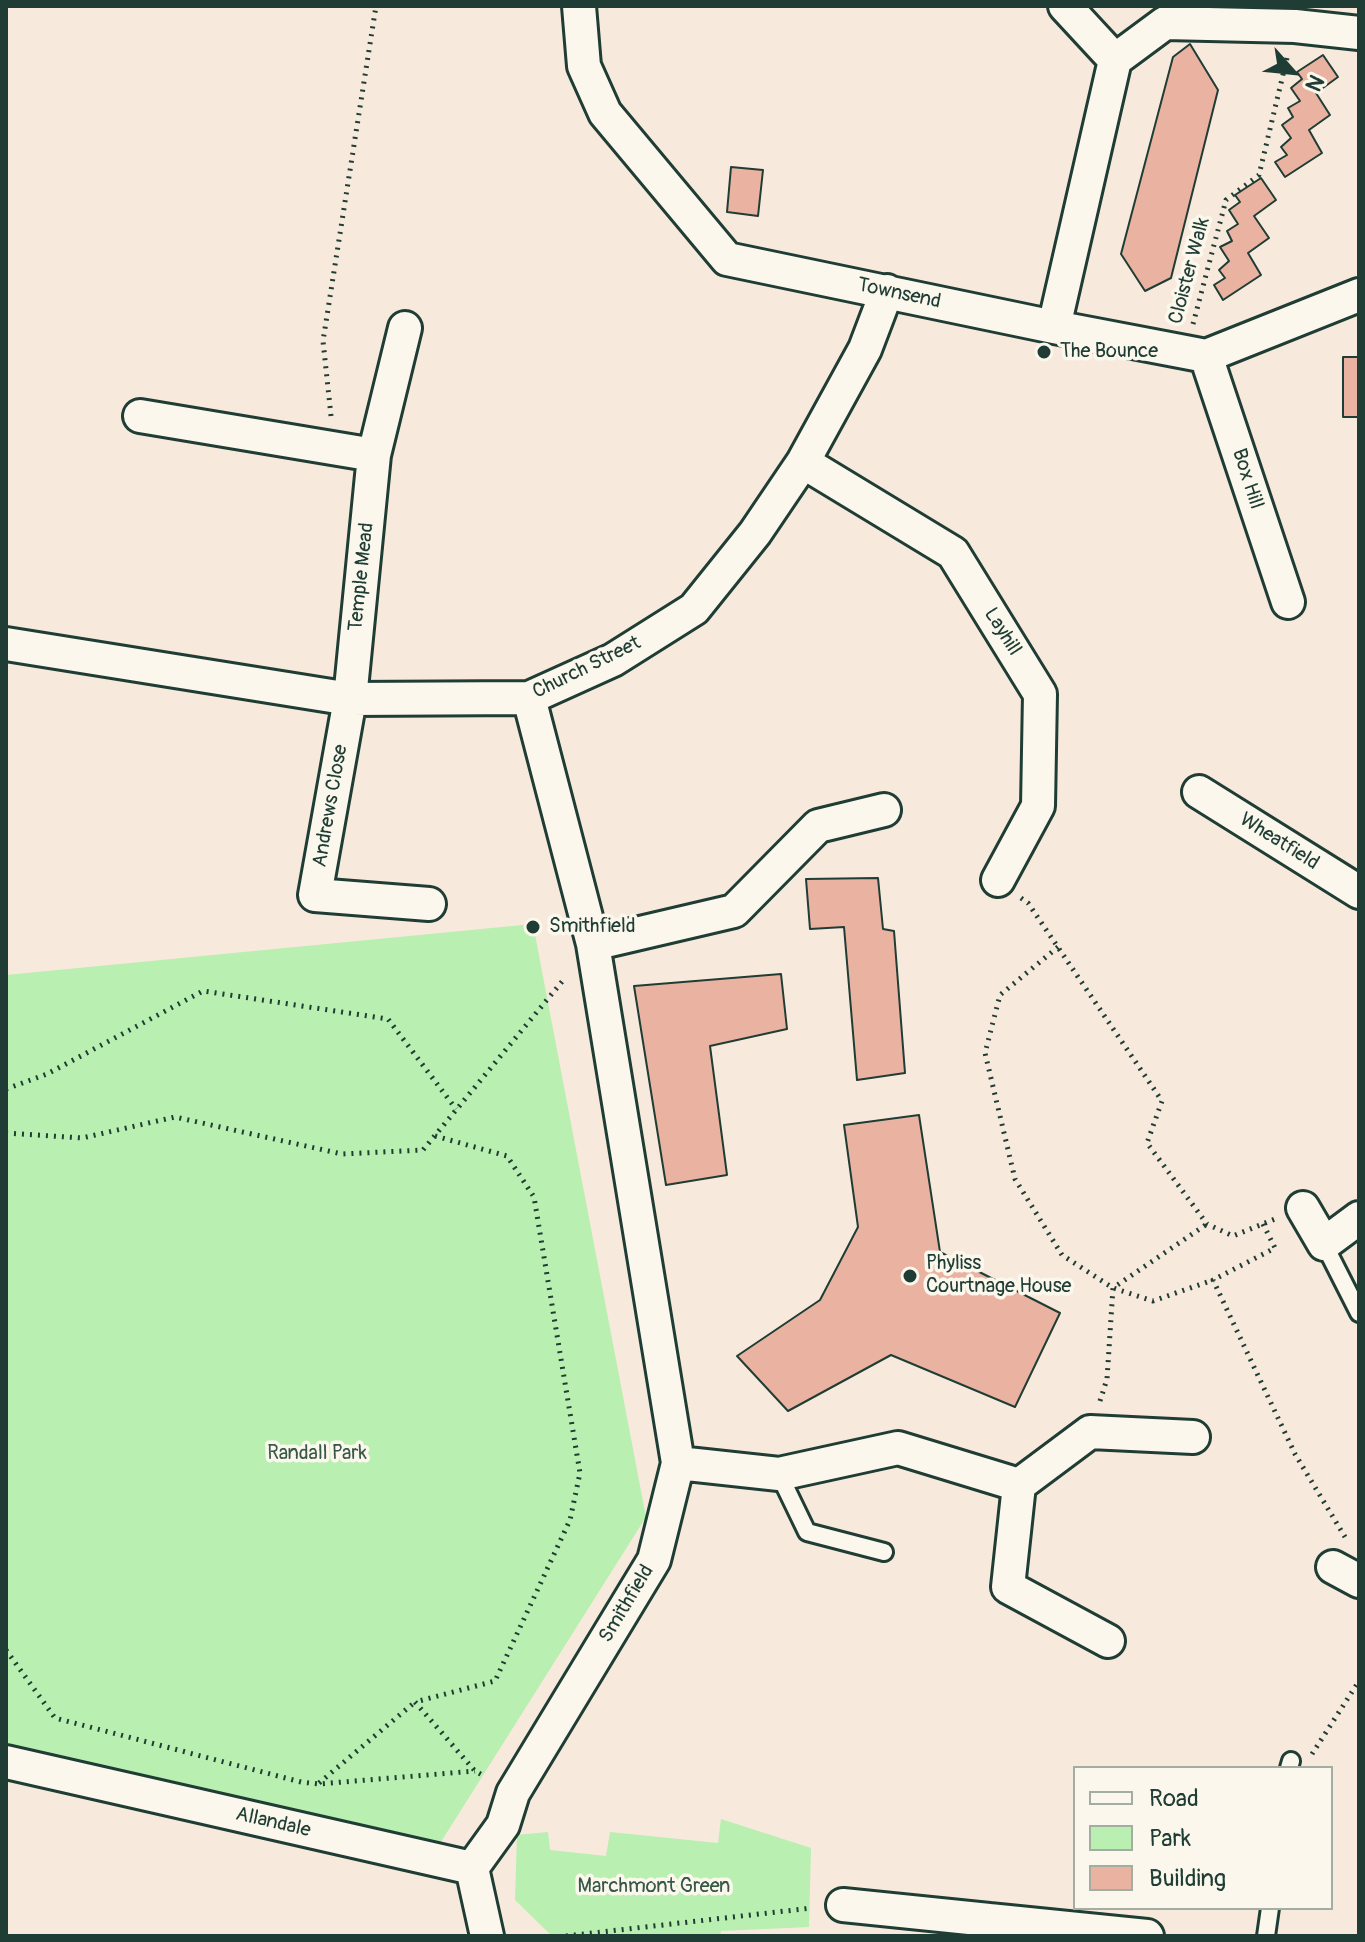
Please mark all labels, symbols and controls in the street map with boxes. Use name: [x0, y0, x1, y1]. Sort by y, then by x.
north arrow: [1253, 32, 1333, 112]
text: N: [1299, 70, 1330, 96]
street label: Cloister Walk: [1164, 215, 1216, 327]
street label: Townsend: [855, 273, 943, 315]
place label: The Bounce: [1060, 340, 1158, 364]
marker: The Bounce: [1035, 343, 1053, 361]
street label: Box Hill: [1226, 446, 1268, 512]
street label: Temple Mead: [344, 522, 380, 632]
street label: Layhill: [978, 604, 1026, 660]
street label: Church Street: [529, 632, 645, 704]
street label: Andrews Close: [308, 743, 354, 869]
street label: Wheatfield: [1235, 808, 1323, 876]
place label: Smithfield: [549, 915, 636, 939]
marker: Smithfield: [524, 918, 542, 936]
place label: Phyliss Courtnage House: [926, 1252, 1071, 1299]
marker: Phyliss Courtnage House: [901, 1267, 919, 1285]
park label: Randall Park: [267, 1442, 367, 1466]
street label: Smithfield: [594, 1561, 660, 1647]
legend: [1073, 1766, 1333, 1910]
text: Road: [1149, 1784, 1199, 1813]
street label: Allandale: [233, 1803, 313, 1843]
text: Park: [1149, 1824, 1191, 1853]
text: Building: [1149, 1864, 1226, 1893]
park label: Marchmont Green: [578, 1875, 730, 1899]

